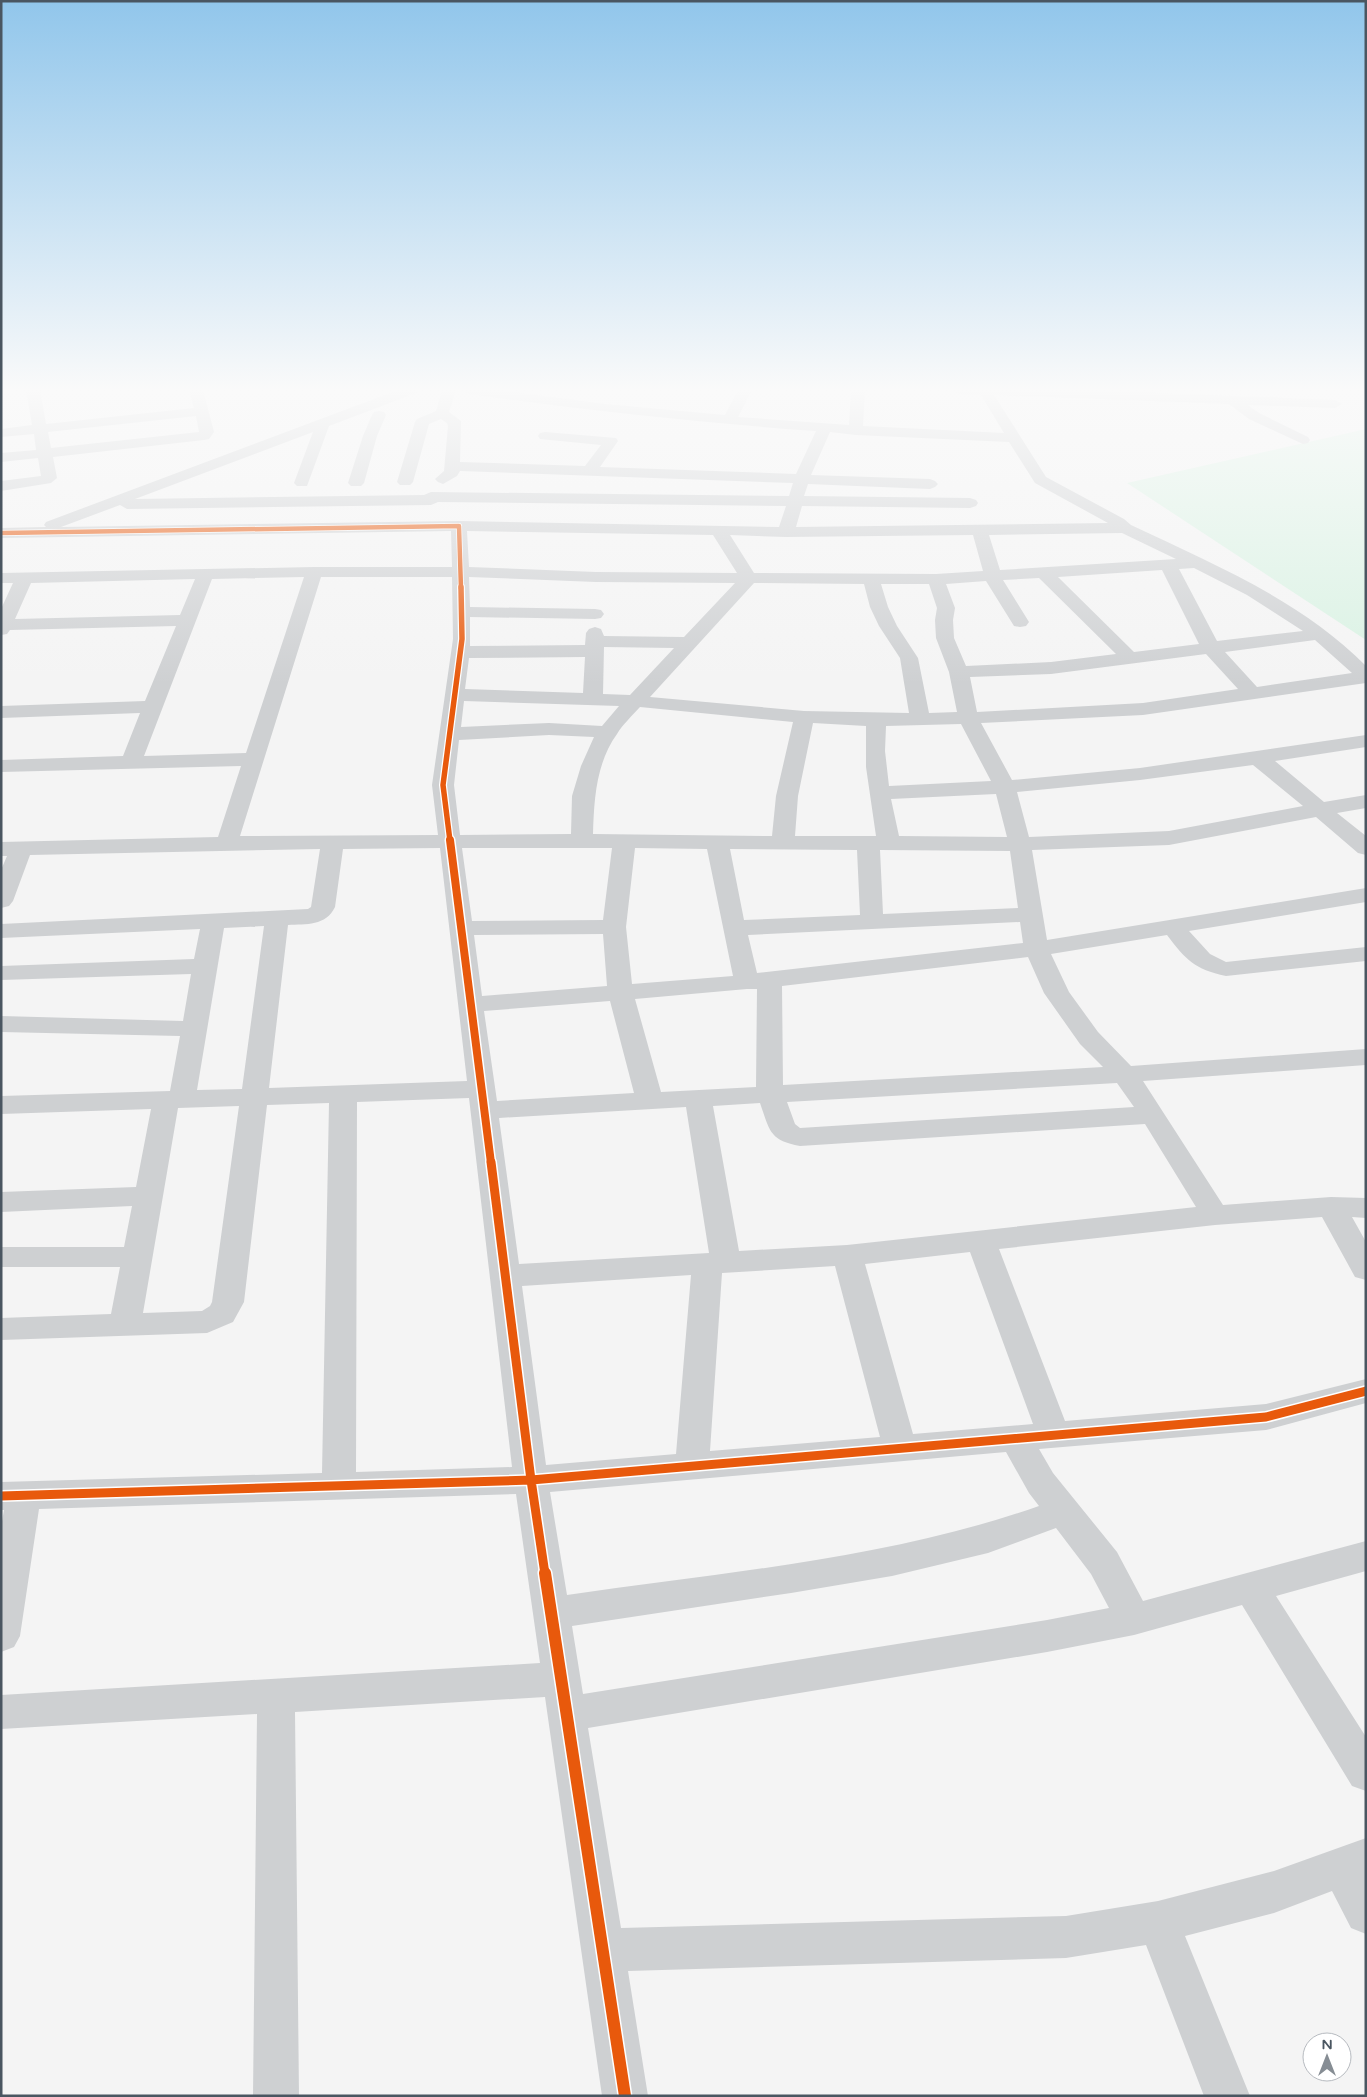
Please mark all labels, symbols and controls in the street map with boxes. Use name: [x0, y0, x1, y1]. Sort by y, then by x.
north arrow: [1302, 2032, 1352, 2082]
text: N: [1321, 2036, 1333, 2053]

